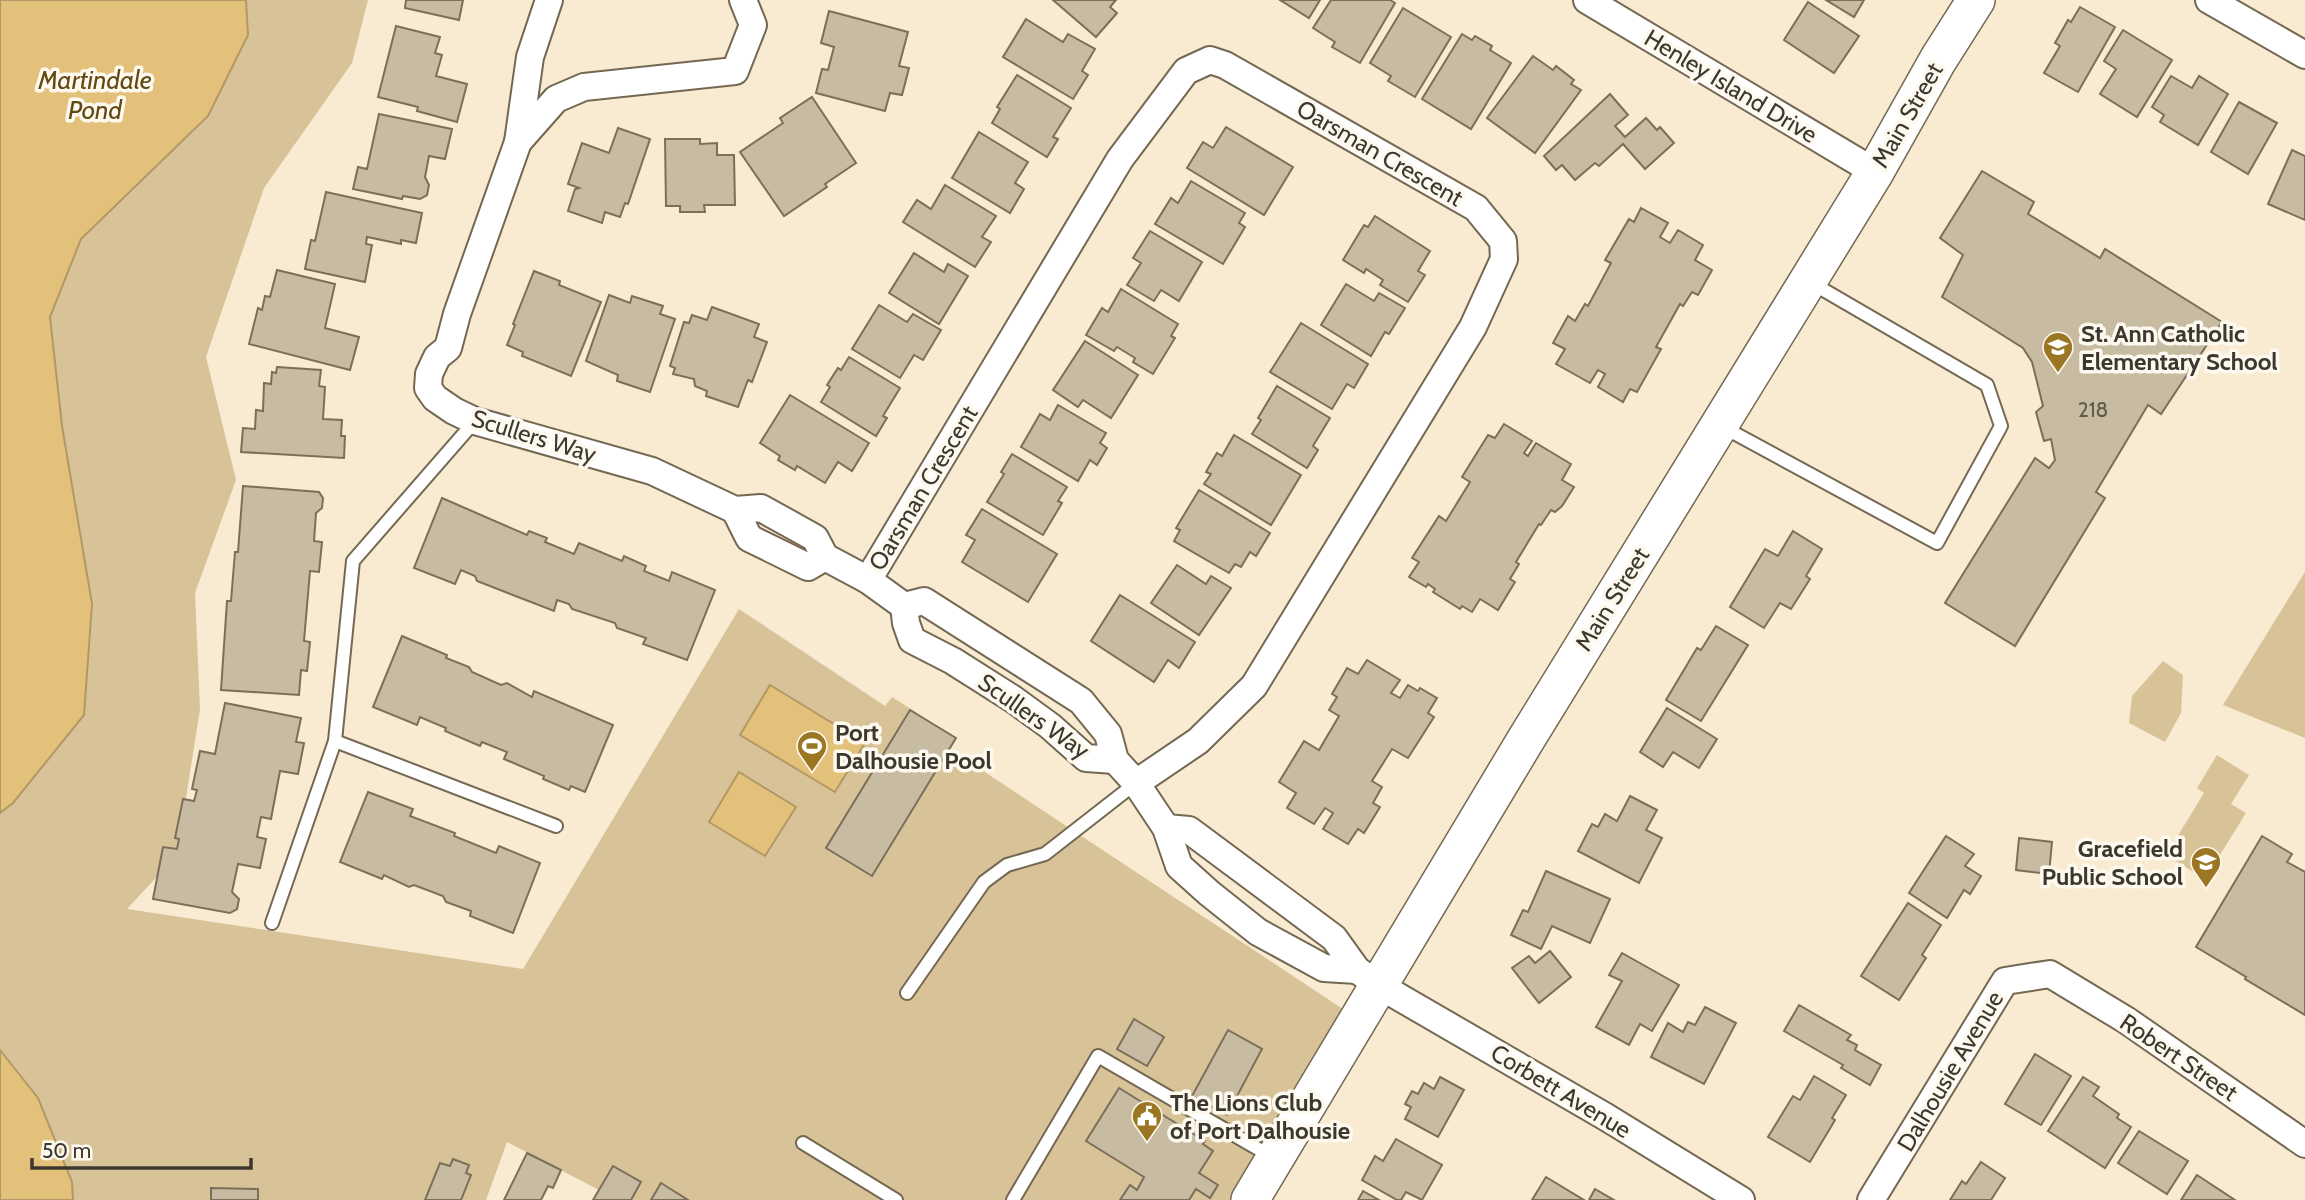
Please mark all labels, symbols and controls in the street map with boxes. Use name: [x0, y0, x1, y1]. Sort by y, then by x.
street label: Henley Island Drive: [1639, 23, 1823, 149]
street label: Main Street: [1865, 57, 1949, 173]
water label: Martindale Pond: [37, 64, 152, 126]
street label: Oarsman Crescent: [1292, 94, 1468, 212]
place label: St. Ann Catholic Elementary School: [2081, 319, 2278, 376]
school or university icon: St. Ann Catholic Elementary School: [2041, 330, 2075, 374]
house number: 218: [2078, 397, 2108, 422]
street label: Oarsman Crescent: [862, 400, 984, 576]
street label: Scullers Way: [468, 403, 600, 469]
street label: Main Street: [1569, 542, 1655, 656]
street label: Scullers Way: [973, 667, 1095, 765]
place label: Port Dalhousie Pool: [835, 718, 992, 775]
sports icon: Port Dalhousie Pool: [795, 729, 829, 773]
place label: Gracefield Public School: [2042, 834, 2183, 891]
school or university icon: Gracefield Public School: [2189, 845, 2223, 889]
street label: Dalhousie Avenue: [1891, 986, 2009, 1156]
street label: Robert Street: [2115, 1007, 2243, 1107]
street label: Corbett Avenue: [1486, 1038, 1636, 1144]
place label: The Lions Club of Port Dalhousie: [1170, 1088, 1350, 1145]
public building icon: The Lions Club of Port Dalhousie: [1130, 1099, 1164, 1143]
scale bar: [32, 1126, 250, 1170]
text: 50 m: [42, 1138, 91, 1163]

